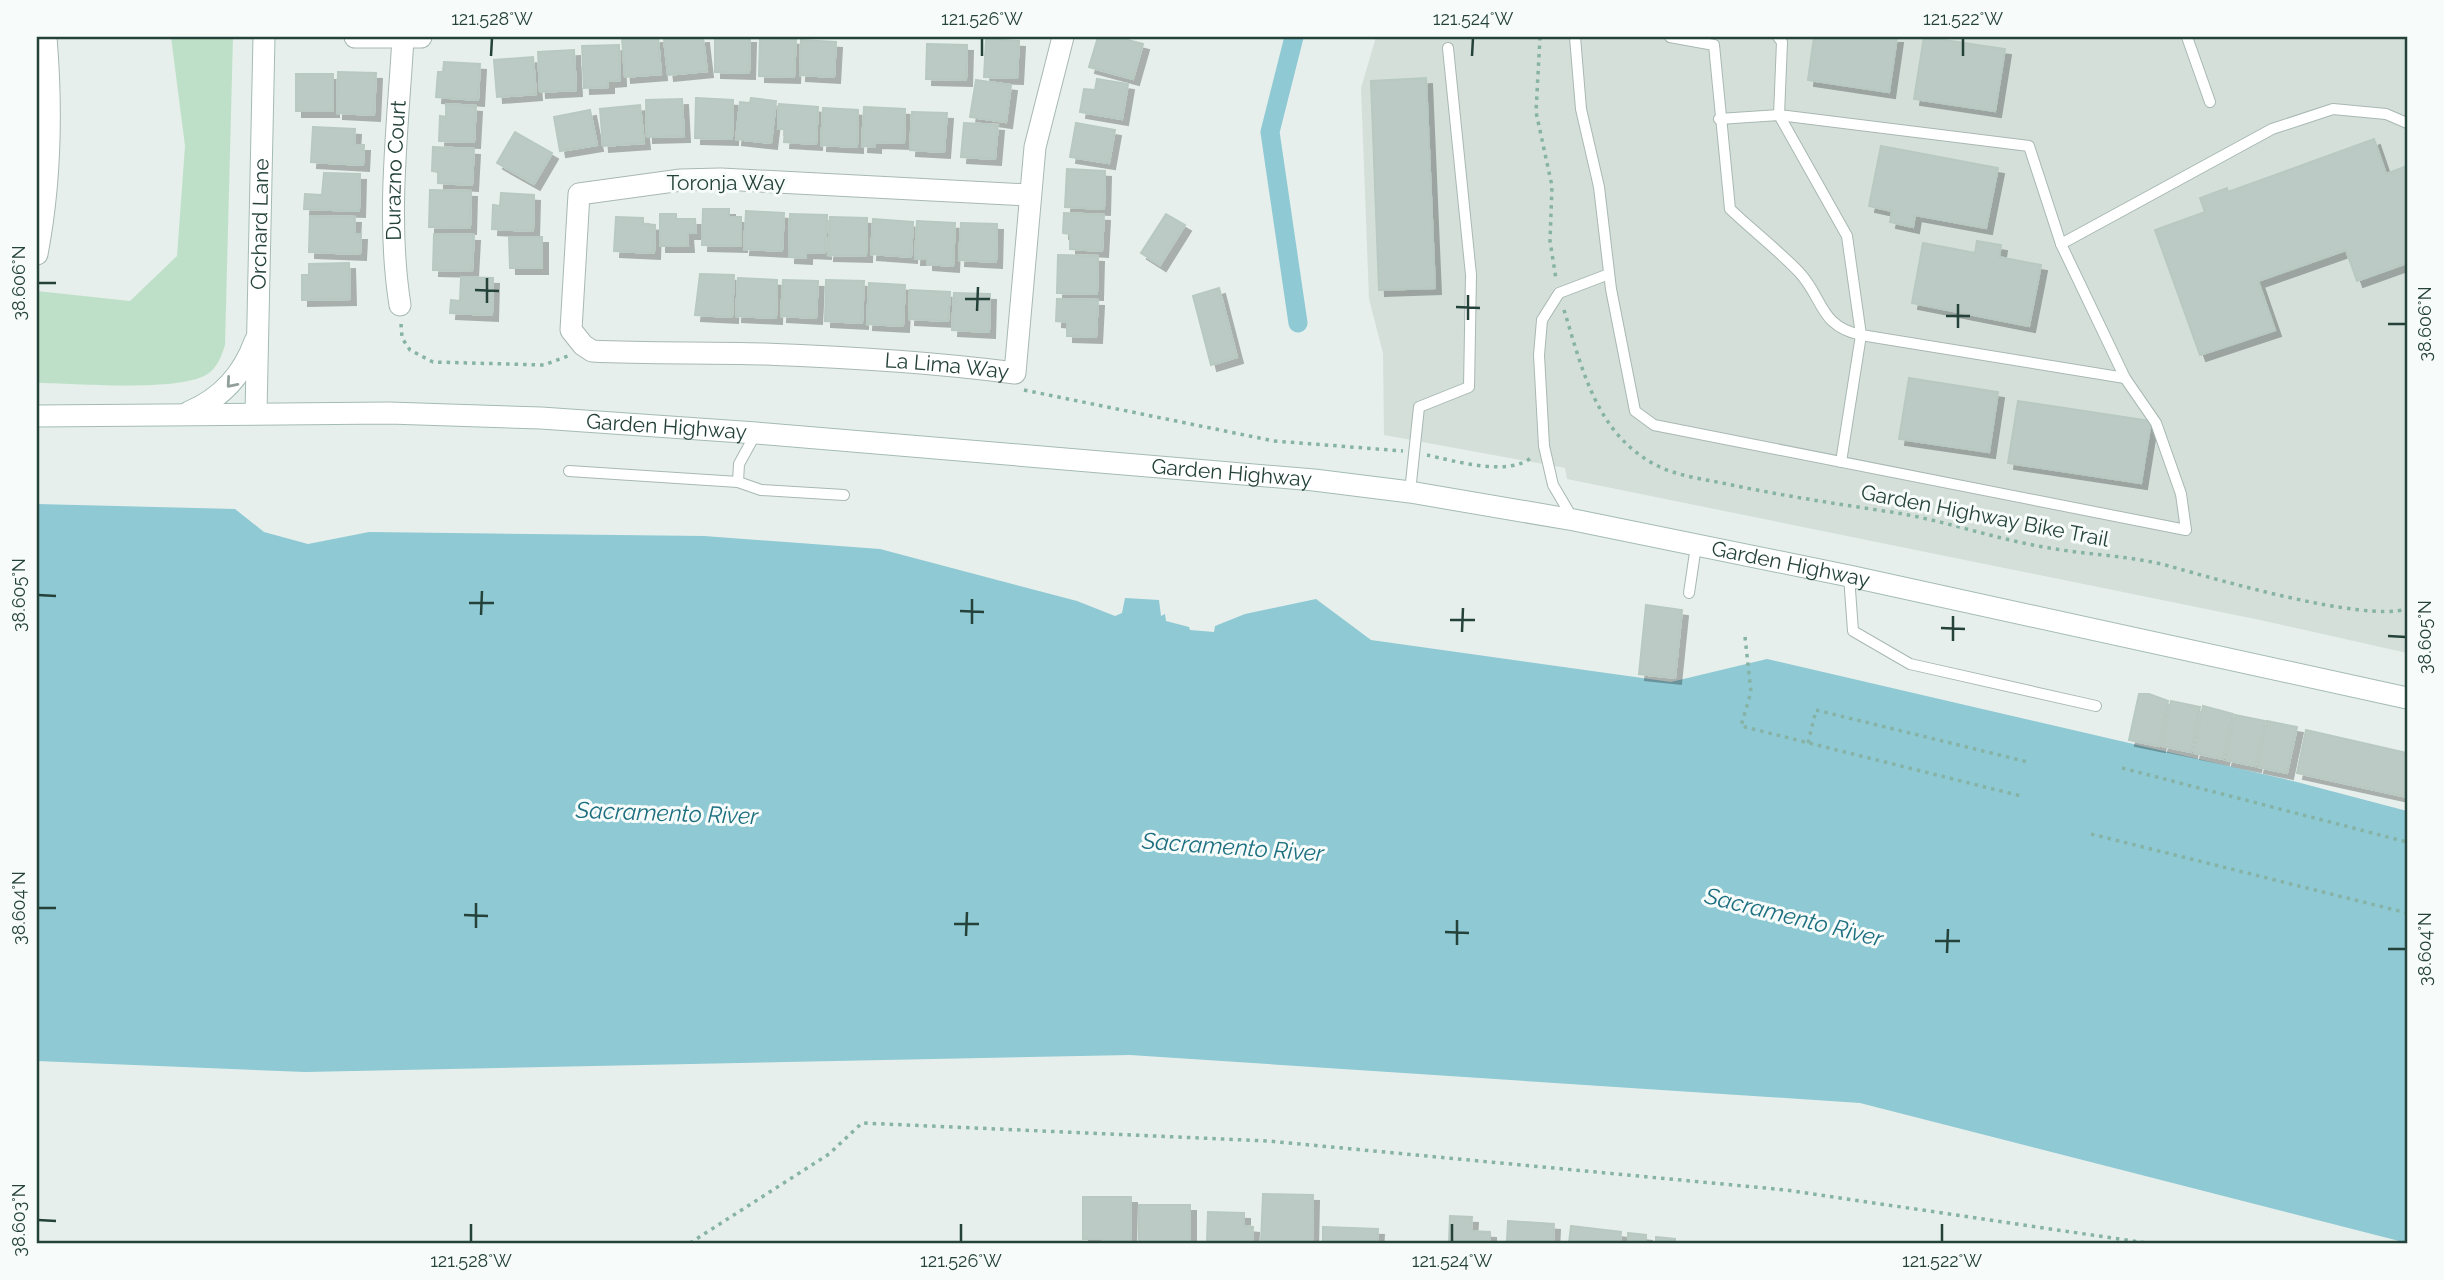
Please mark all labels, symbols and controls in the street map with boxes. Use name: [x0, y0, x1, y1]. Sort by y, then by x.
text: 121.528°W: [451, 8, 533, 29]
text: 121.526°W: [941, 8, 1023, 29]
text: 121.524°W: [1433, 8, 1513, 29]
text: 121.522°W: [1923, 8, 2003, 29]
street label: Durazno Court: [380, 99, 411, 241]
street label: Orchard Lane: [246, 158, 273, 290]
street label: Toronja Way: [667, 170, 785, 195]
text: 38.606°N: [8, 245, 29, 321]
text: 38.606°N: [2414, 286, 2435, 362]
street label: La Lima Way: [884, 347, 1011, 384]
one-way arrow: [227, 375, 239, 388]
street label: Garden Highway: [585, 408, 748, 444]
street label: Garden Highway: [1150, 453, 1313, 492]
street label: Garden Highway Bike Trail: [1859, 479, 2111, 552]
street label: Garden Highway: [1710, 535, 1872, 592]
text: 38.605°N: [8, 558, 29, 632]
text: 38.605°N: [2414, 600, 2435, 674]
water label: Sacramento River: [574, 796, 760, 829]
water label: Sacramento River: [1140, 827, 1326, 866]
text: 38.604°N: [8, 871, 29, 945]
water label: Sacramento River: [1701, 881, 1887, 952]
text: 38.604°N: [2414, 912, 2435, 986]
text: 38.603°N: [8, 1183, 29, 1257]
text: 121.528°W: [430, 1250, 512, 1271]
text: 121.526°W: [920, 1250, 1002, 1271]
text: 121.524°W: [1412, 1250, 1492, 1271]
text: 121.522°W: [1902, 1250, 1982, 1271]

